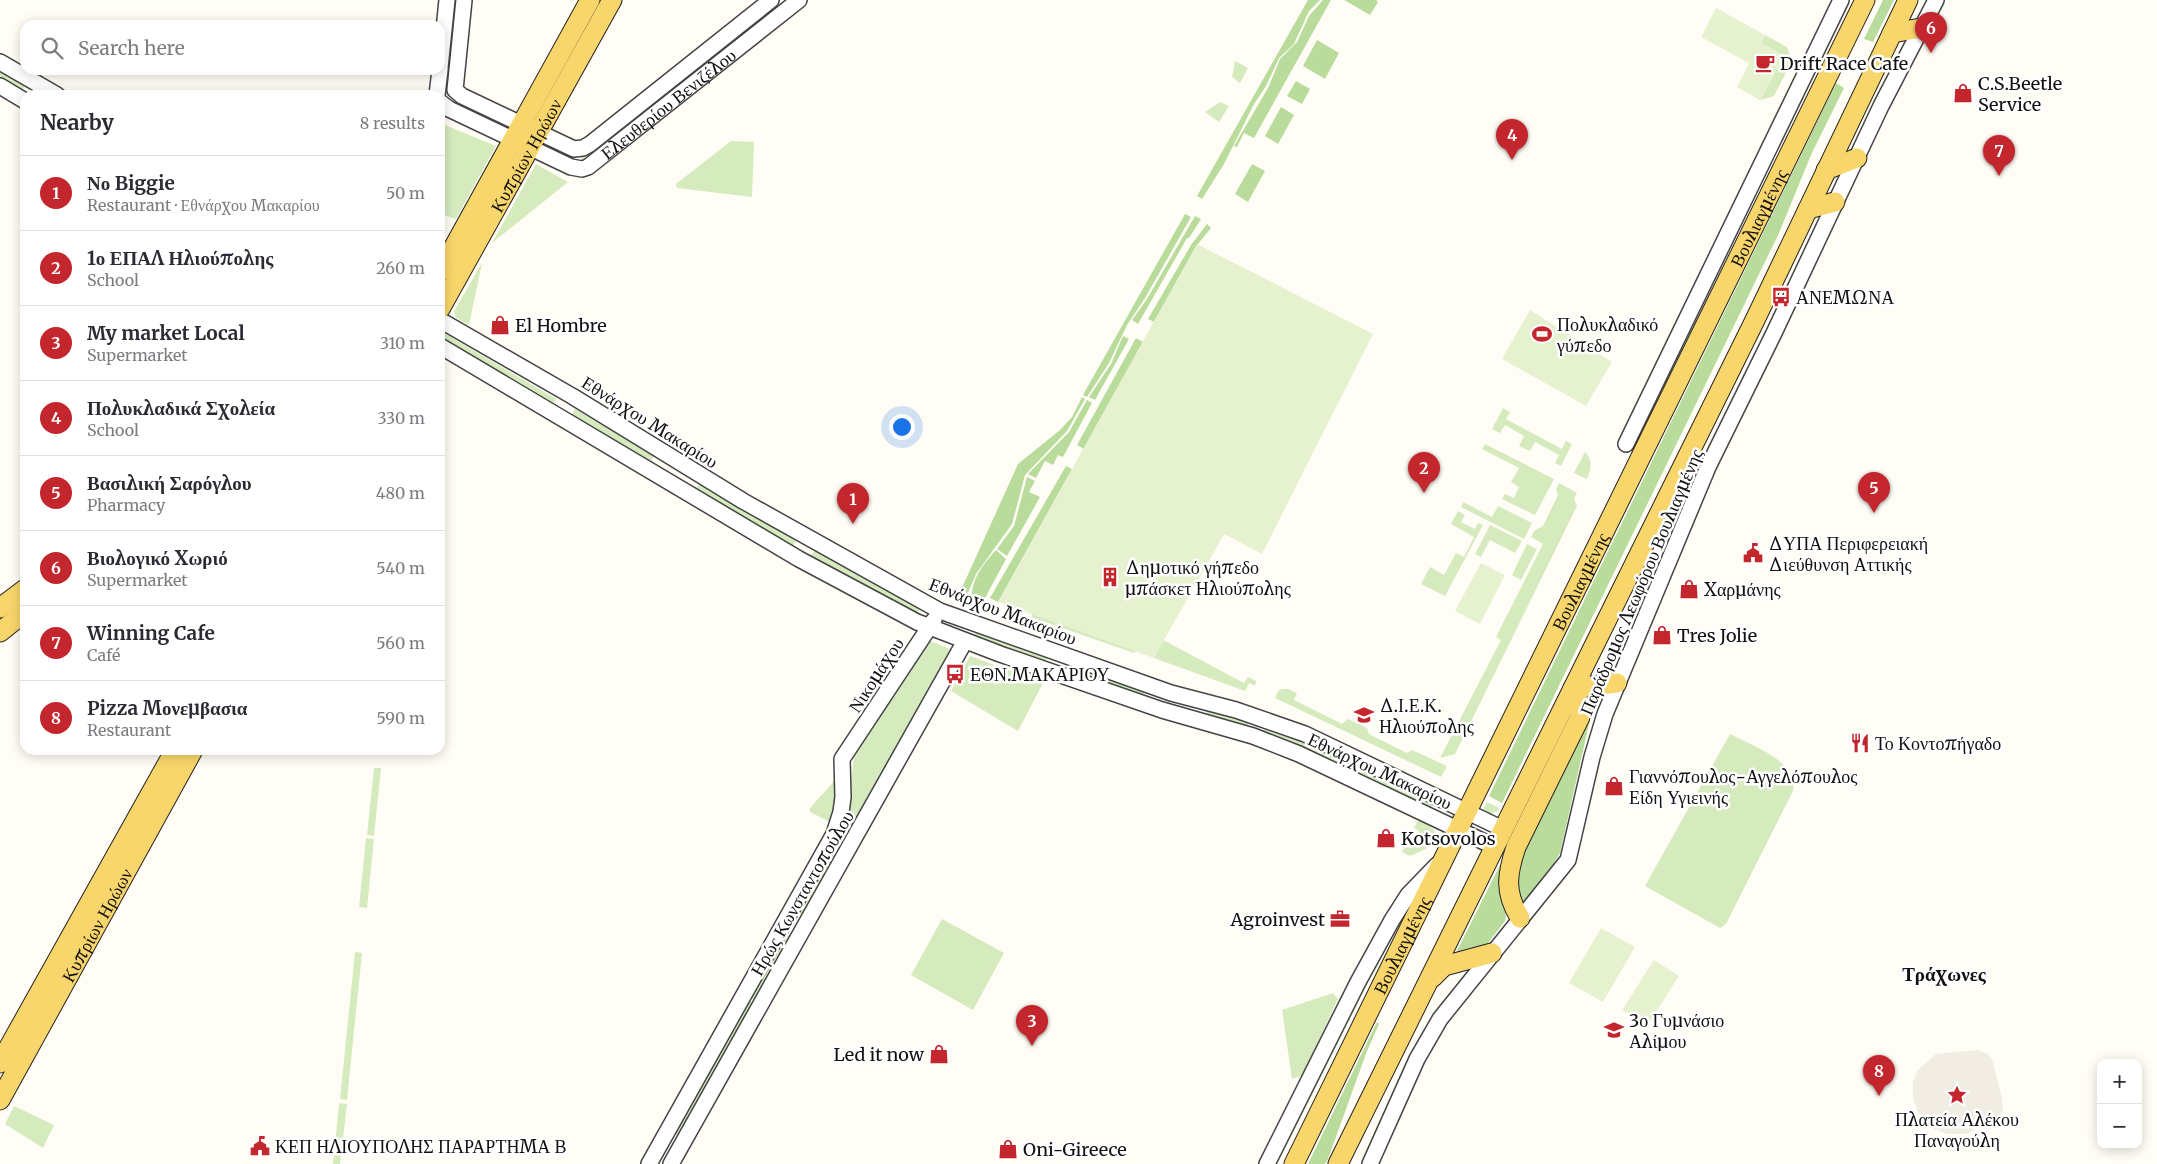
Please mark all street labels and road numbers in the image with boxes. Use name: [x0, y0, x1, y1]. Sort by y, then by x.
street label: Ελευθερίου Βενιζέλου: [596, 43, 740, 164]
street label: Κυπρίων Ηρώων: [485, 94, 566, 216]
street label: Βουλιαγμένης: [1724, 165, 1792, 270]
street label: Εθνάρχου Μακαρίου: [578, 371, 722, 473]
street label: Παράδρομος Λεωφόρου Βουλιαγμένης: [1574, 445, 1708, 719]
street label: Βουλιαγμένης: [1546, 529, 1614, 634]
street label: Εθνάρχου Μακαρίου: [926, 572, 1080, 650]
street label: Νικομάχου: [843, 633, 909, 717]
street label: Εθνάρχου Μακαρίου: [1304, 728, 1456, 815]
street label: Ηρώς Κωνσταντοπούλου: [745, 806, 859, 980]
street label: Κυπρίων Ηρώων: [56, 864, 137, 986]
street label: Βουλιαγμένης: [1368, 892, 1435, 998]

